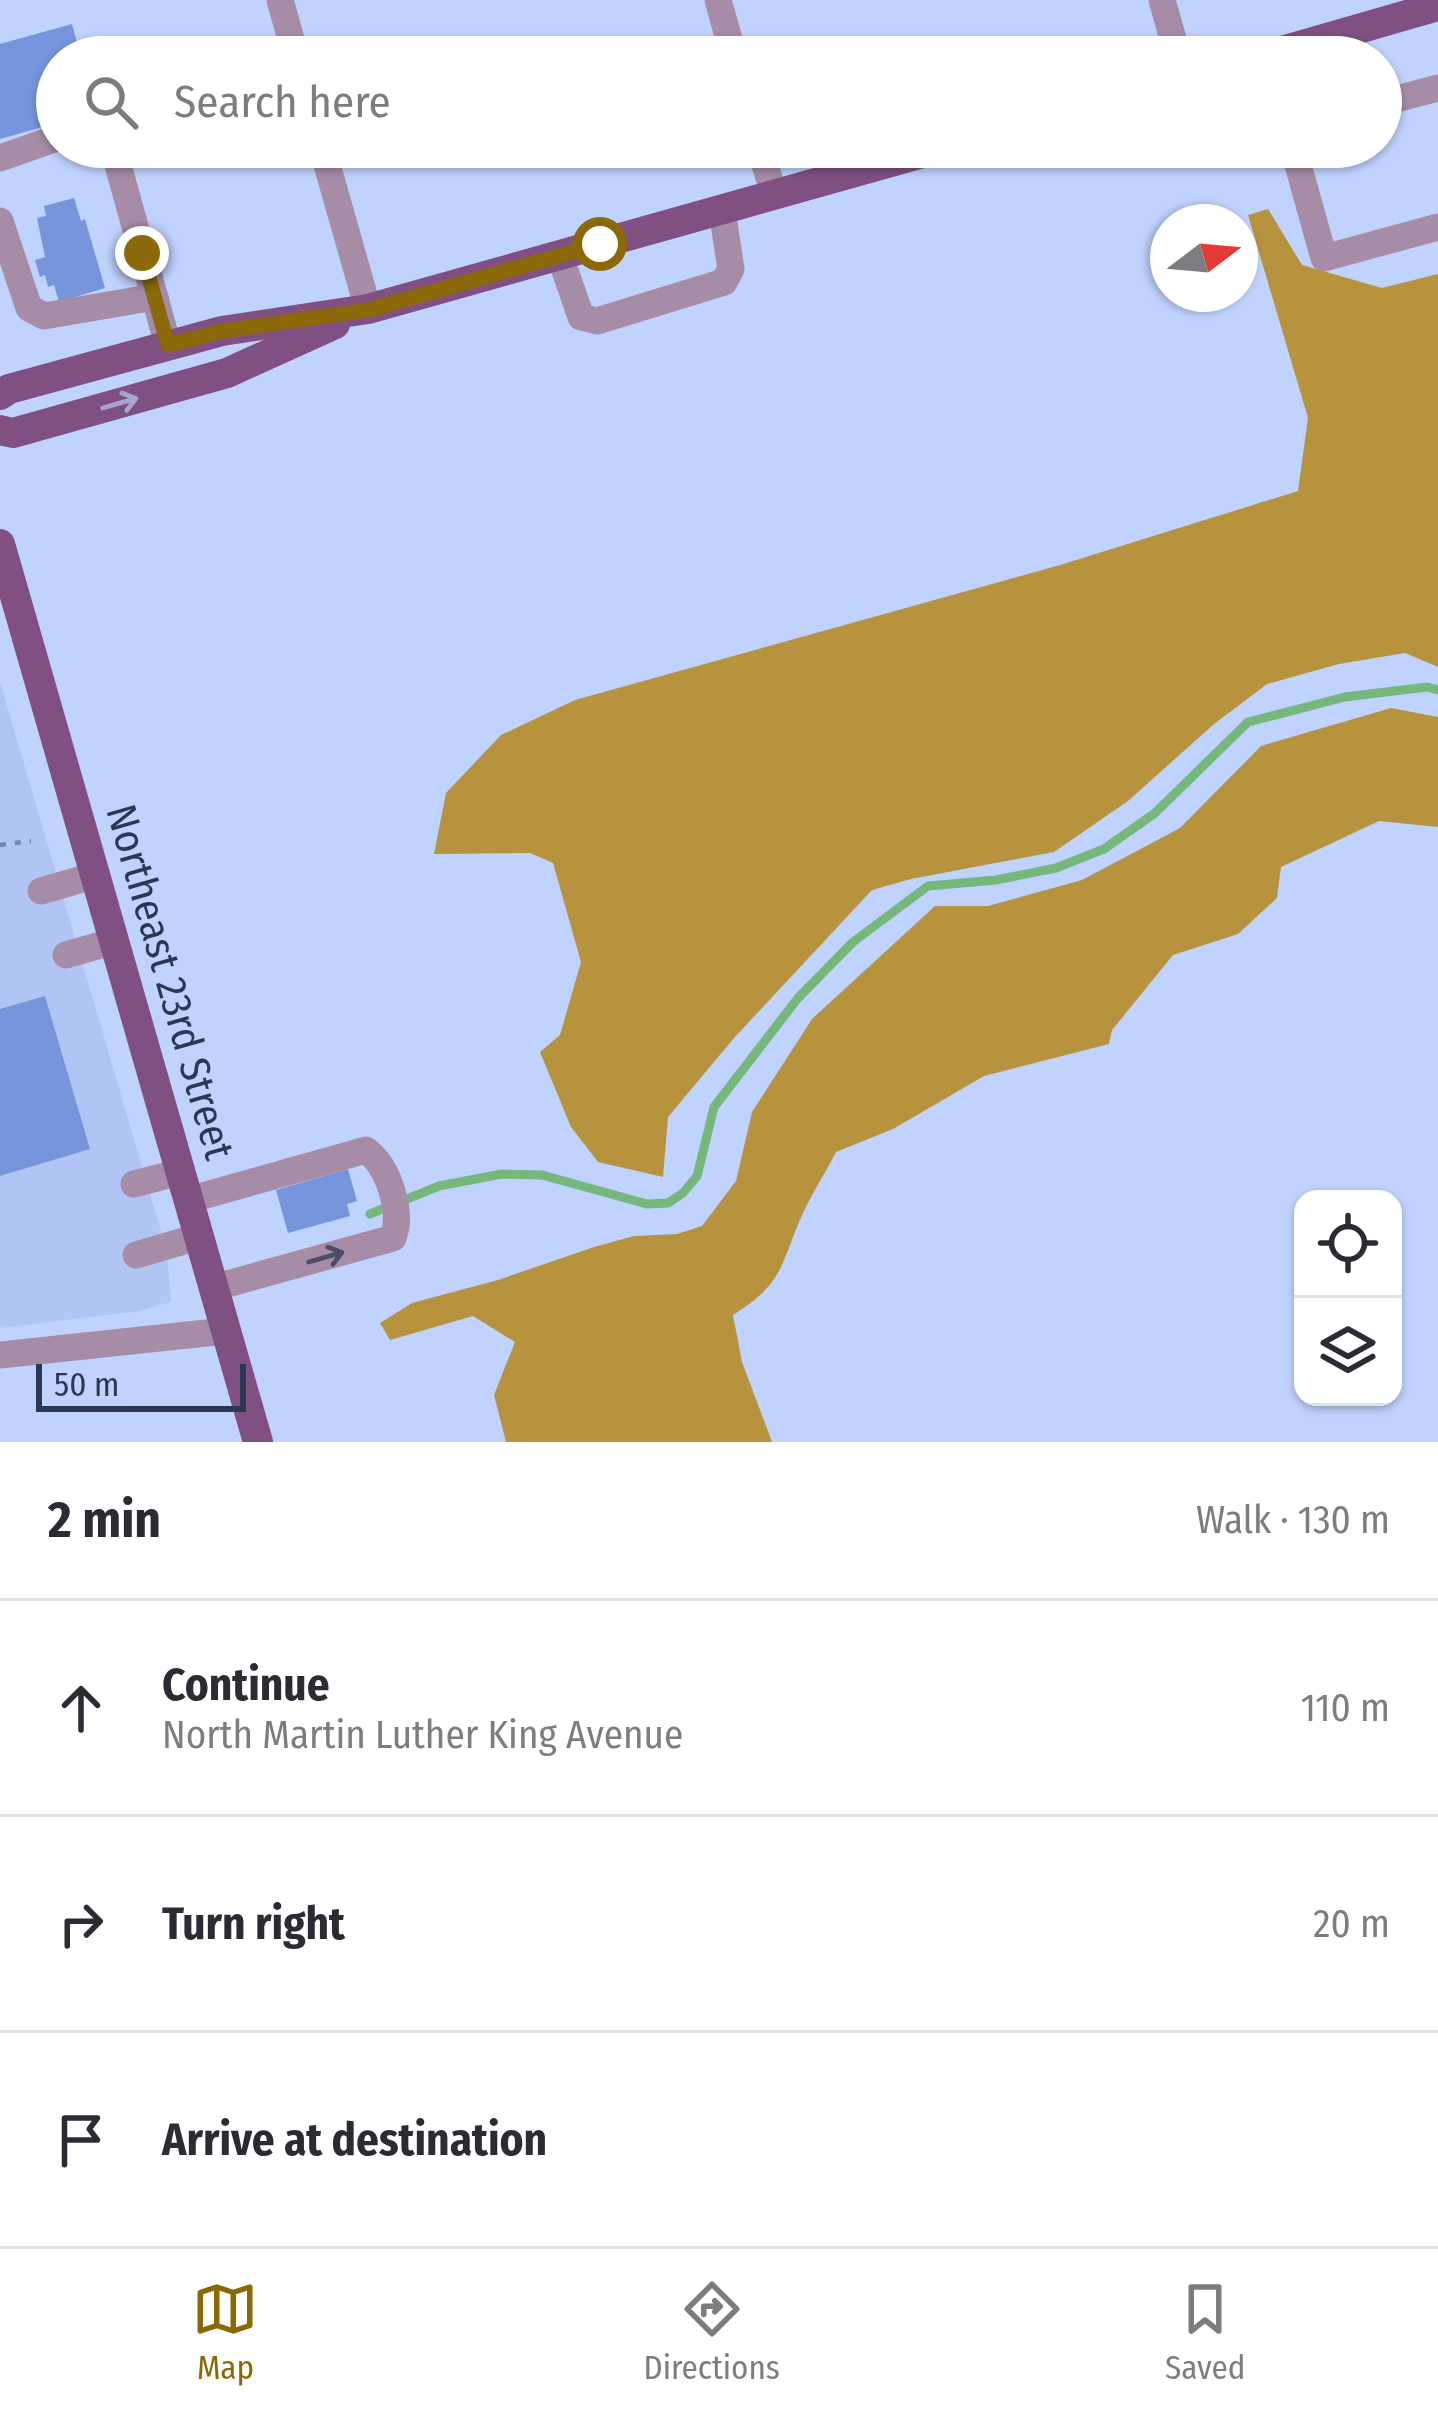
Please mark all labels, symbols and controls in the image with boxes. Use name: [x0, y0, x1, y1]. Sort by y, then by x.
search box: [36, 36, 1402, 168]
icon: search: [78, 69, 144, 135]
text: Search here: [174, 75, 391, 129]
north arrow: [1150, 204, 1258, 312]
route start: [573, 217, 627, 271]
route end: [115, 226, 169, 280]
one-way arrow: [100, 391, 138, 413]
street label: Northeast 23rd Street: [95, 799, 245, 1165]
map controls: [1294, 1190, 1402, 1406]
button: locate: [1294, 1190, 1402, 1298]
one-way arrow: [306, 1244, 344, 1266]
button: layers: [1294, 1298, 1402, 1406]
scale bar: [36, 1358, 246, 1411]
text: 50 m: [54, 1365, 119, 1405]
text: 2 min: [48, 1489, 161, 1551]
text: Walk · 130 m: [1196, 1497, 1390, 1543]
text: Continue: [162, 1658, 330, 1712]
icon: ahead: [48, 1675, 114, 1741]
text: 110 m: [1301, 1685, 1390, 1731]
text: North Martin Luther King Avenue: [162, 1712, 683, 1758]
icon: right: [48, 1891, 114, 1957]
text: Turn right: [162, 1897, 345, 1951]
text: 20 m: [1313, 1901, 1390, 1947]
icon: arrive: [48, 2107, 114, 2173]
text: Arrive at destination: [162, 2113, 547, 2167]
tab: Map: [192, 2276, 258, 2388]
tab: Directions: [643, 2276, 780, 2388]
tab: Saved: [1165, 2276, 1245, 2388]

